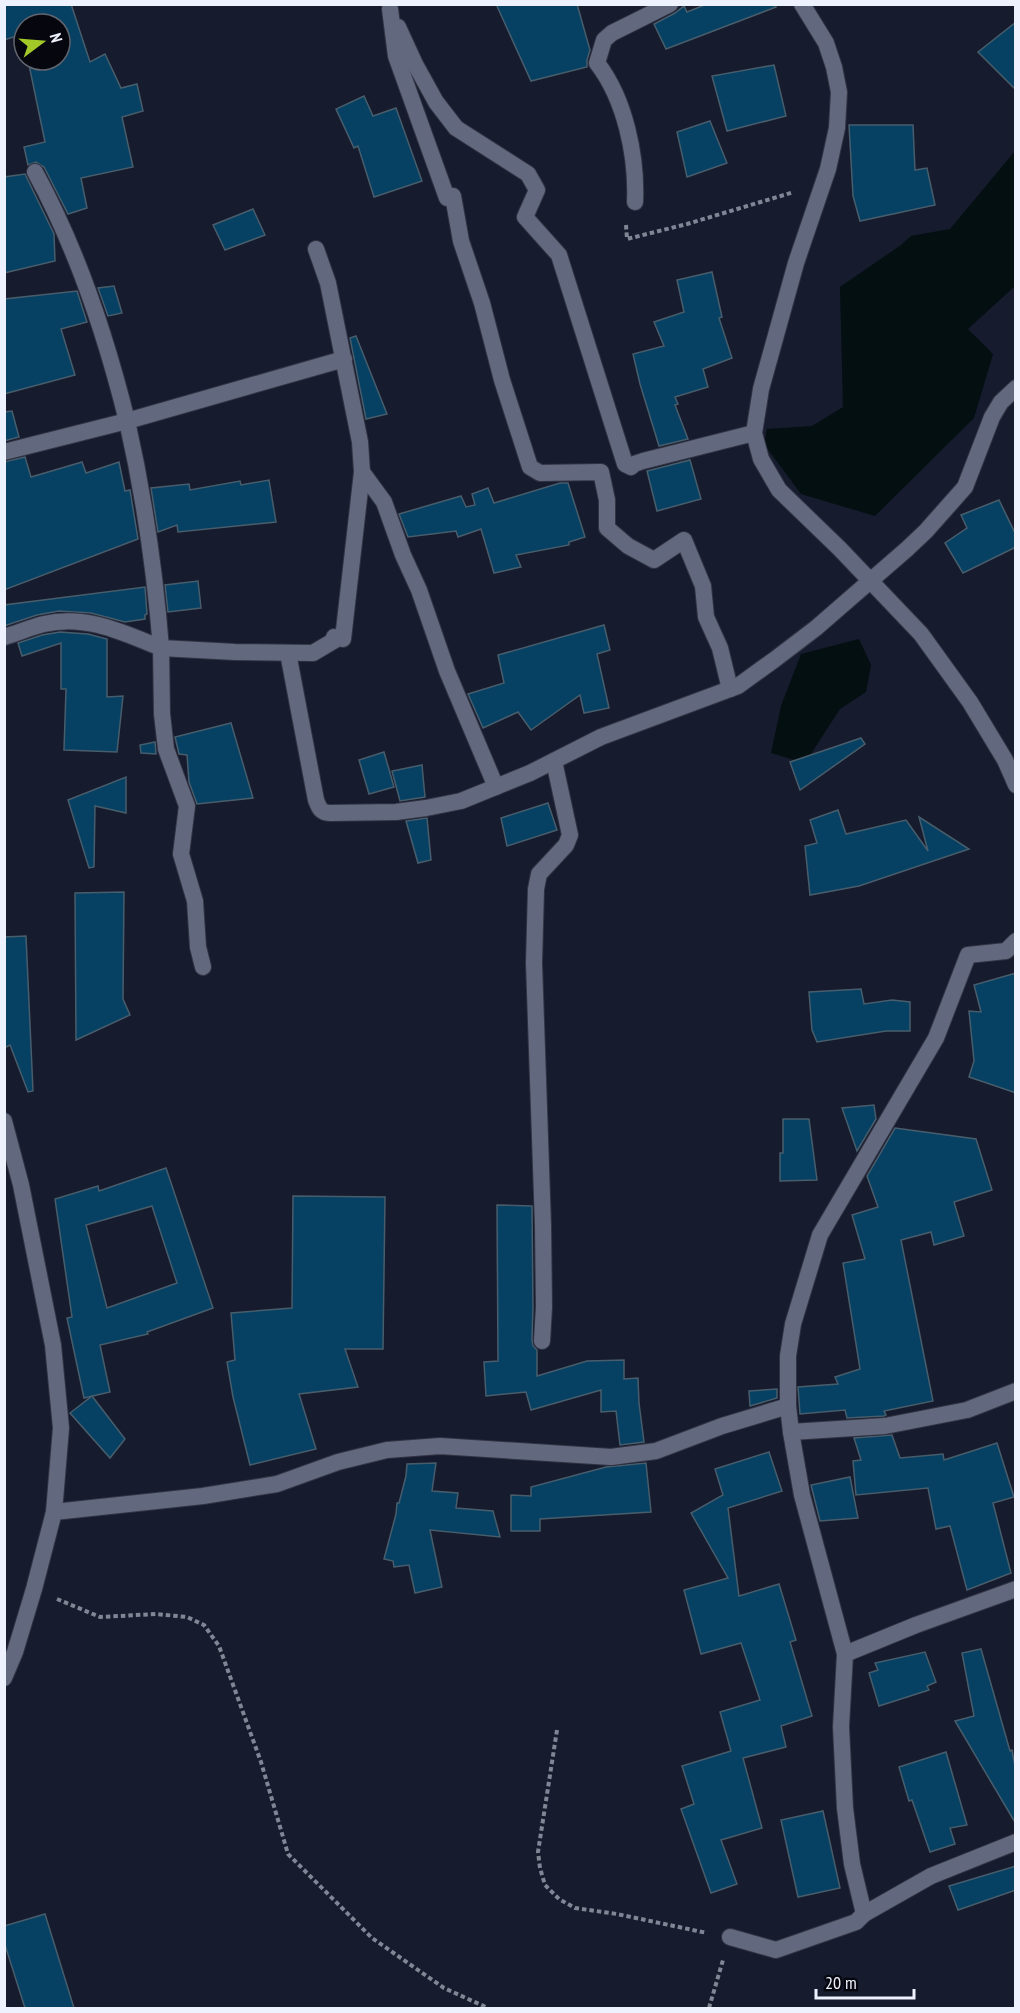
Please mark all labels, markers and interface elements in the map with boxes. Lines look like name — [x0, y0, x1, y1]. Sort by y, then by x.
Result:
north arrow — [12, 12, 72, 72]
text: N — [46, 31, 67, 45]
scale bar — [816, 1962, 914, 2000]
text: 20 m — [825, 1971, 857, 1994]

